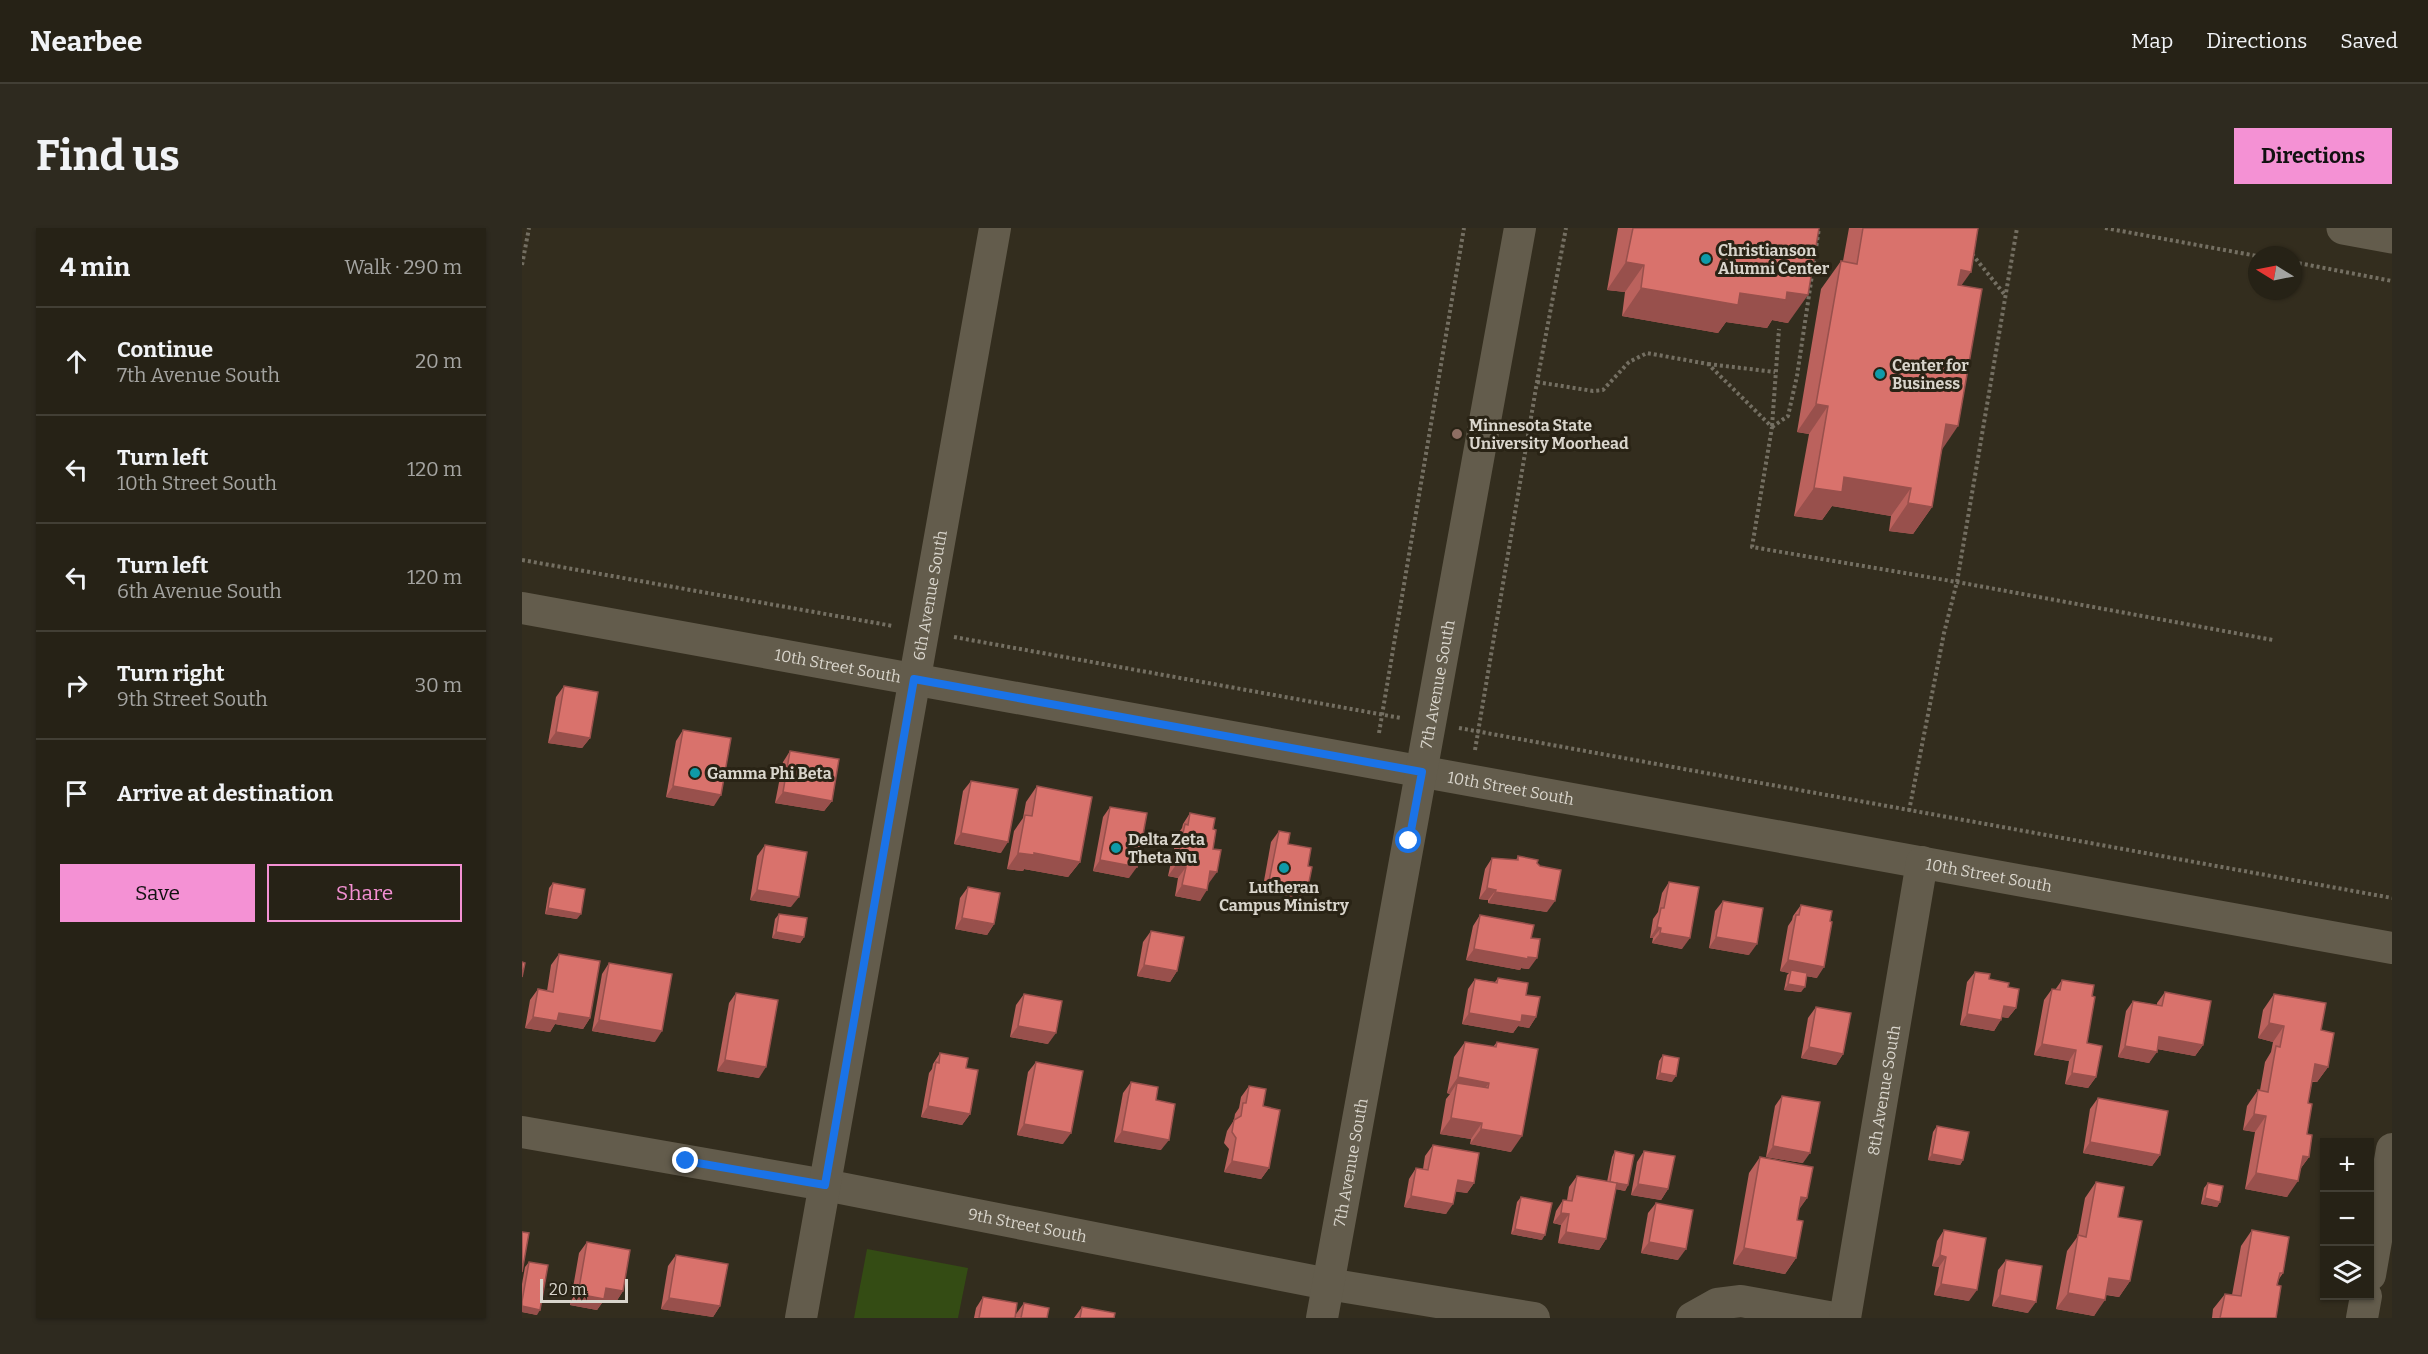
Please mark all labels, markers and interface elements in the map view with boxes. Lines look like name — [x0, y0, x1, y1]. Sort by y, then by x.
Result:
text: Nearbee — [30, 25, 142, 58]
text: Map — [2131, 28, 2173, 54]
text: Directions — [2206, 28, 2307, 54]
text: Saved — [2340, 28, 2398, 54]
button: Directions — [2234, 128, 2392, 184]
text: Find us — [36, 131, 180, 181]
place label: Christianson Alumni Center — [1718, 241, 1830, 278]
north arrow — [2248, 246, 2302, 300]
text: 4 min — [60, 252, 130, 283]
marker: Christianson Alumni Center — [1699, 252, 1713, 266]
text: Walk · 290 m — [344, 255, 462, 279]
text: Continue — [117, 336, 213, 363]
icon: ahead — [60, 345, 93, 378]
text: 20 m — [415, 349, 462, 373]
place label: Center for Business — [1892, 356, 1969, 393]
text: 7th Avenue South — [117, 363, 280, 387]
marker: Center for Business — [1873, 367, 1887, 381]
place label: Minnesota State University Moorhead — [1469, 416, 1629, 453]
marker: Minnesota State University Moorhead — [1450, 427, 1464, 441]
text: Turn left — [117, 444, 209, 471]
icon: left — [60, 453, 93, 486]
text: 120 m — [407, 457, 462, 481]
text: 10th Street South — [117, 471, 277, 495]
street label: 6th Avenue South — [909, 529, 951, 662]
text: Turn left — [117, 552, 209, 579]
icon: left — [60, 561, 93, 594]
text: 120 m — [407, 565, 462, 589]
text: 6th Avenue South — [117, 579, 282, 603]
street label: 7th Avenue South — [1416, 618, 1458, 750]
street label: 10th Street South — [773, 645, 903, 686]
text: Turn right — [117, 660, 225, 687]
icon: right — [60, 669, 93, 702]
text: 30 m — [415, 673, 462, 697]
text: 9th Street South — [117, 687, 268, 711]
place label: Gamma Phi Beta — [707, 764, 832, 783]
marker: Gamma Phi Beta — [688, 766, 702, 780]
street label: 10th Street South — [1446, 767, 1576, 809]
icon: arrive — [60, 777, 93, 810]
text: Arrive at destination — [117, 780, 333, 807]
route start — [1395, 827, 1421, 853]
place label: Delta Zeta Theta Nu — [1128, 830, 1205, 867]
marker: Delta Zeta Theta Nu — [1109, 841, 1123, 855]
street label: 10th Street South — [1924, 854, 2054, 896]
marker: Lutheran Campus Ministry — [1277, 861, 1291, 875]
button: Save — [60, 864, 255, 922]
button: Share — [267, 864, 462, 922]
place label: Lutheran Campus Ministry — [1219, 878, 1349, 915]
street label: 8th Avenue South — [1863, 1024, 1904, 1157]
street label: 7th Avenue South — [1329, 1097, 1371, 1228]
map controls — [2320, 1138, 2374, 1300]
button: + — [2320, 1138, 2374, 1192]
route end — [672, 1147, 698, 1173]
button: − — [2320, 1192, 2374, 1246]
street label: 9th Street South — [966, 1204, 1089, 1246]
button: layers — [2320, 1246, 2374, 1300]
scale bar — [540, 1276, 628, 1304]
text: 20 m — [549, 1280, 586, 1299]

